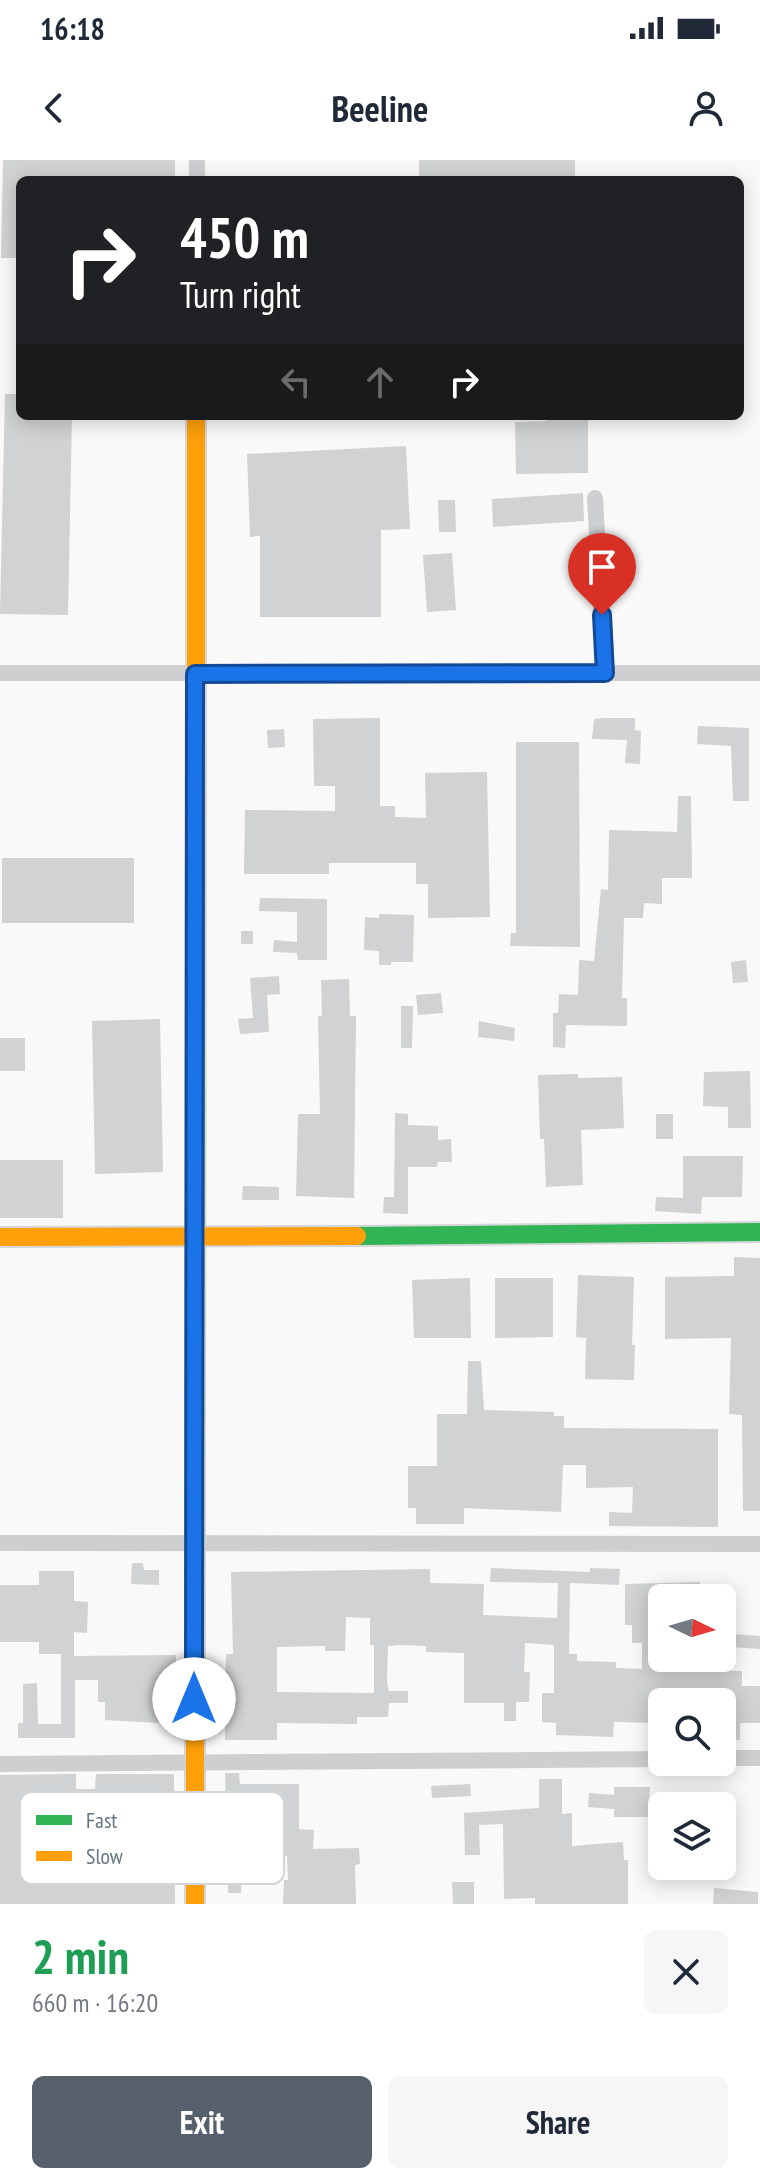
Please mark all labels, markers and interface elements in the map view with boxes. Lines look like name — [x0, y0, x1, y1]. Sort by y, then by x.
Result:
text: 16:18 — [40, 9, 105, 48]
text: Beeline — [332, 85, 428, 132]
icon: back — [32, 86, 76, 130]
icon: person — [684, 86, 728, 130]
text: 450 m — [180, 201, 309, 273]
icon: right — [48, 208, 152, 312]
text: Turn right — [180, 271, 301, 318]
icon: left — [274, 360, 318, 404]
icon: ahead — [358, 360, 402, 404]
icon: right — [442, 360, 486, 404]
pin — [568, 533, 636, 615]
icon: arrive — [580, 545, 624, 589]
north arrow — [648, 1584, 736, 1672]
map controls — [648, 1584, 736, 1880]
position arrow — [152, 1657, 236, 1741]
button: search — [648, 1688, 736, 1776]
legend — [20, 1792, 284, 1884]
button: layers — [648, 1792, 736, 1880]
text: Fast — [86, 1806, 117, 1834]
text: Slow — [86, 1842, 123, 1870]
text: 2 min — [32, 1925, 129, 1987]
button: close — [644, 1930, 728, 2014]
text: 660 m · 16:20 — [32, 1986, 158, 2019]
button: Exit — [32, 2076, 372, 2168]
button: Share — [388, 2076, 728, 2168]

